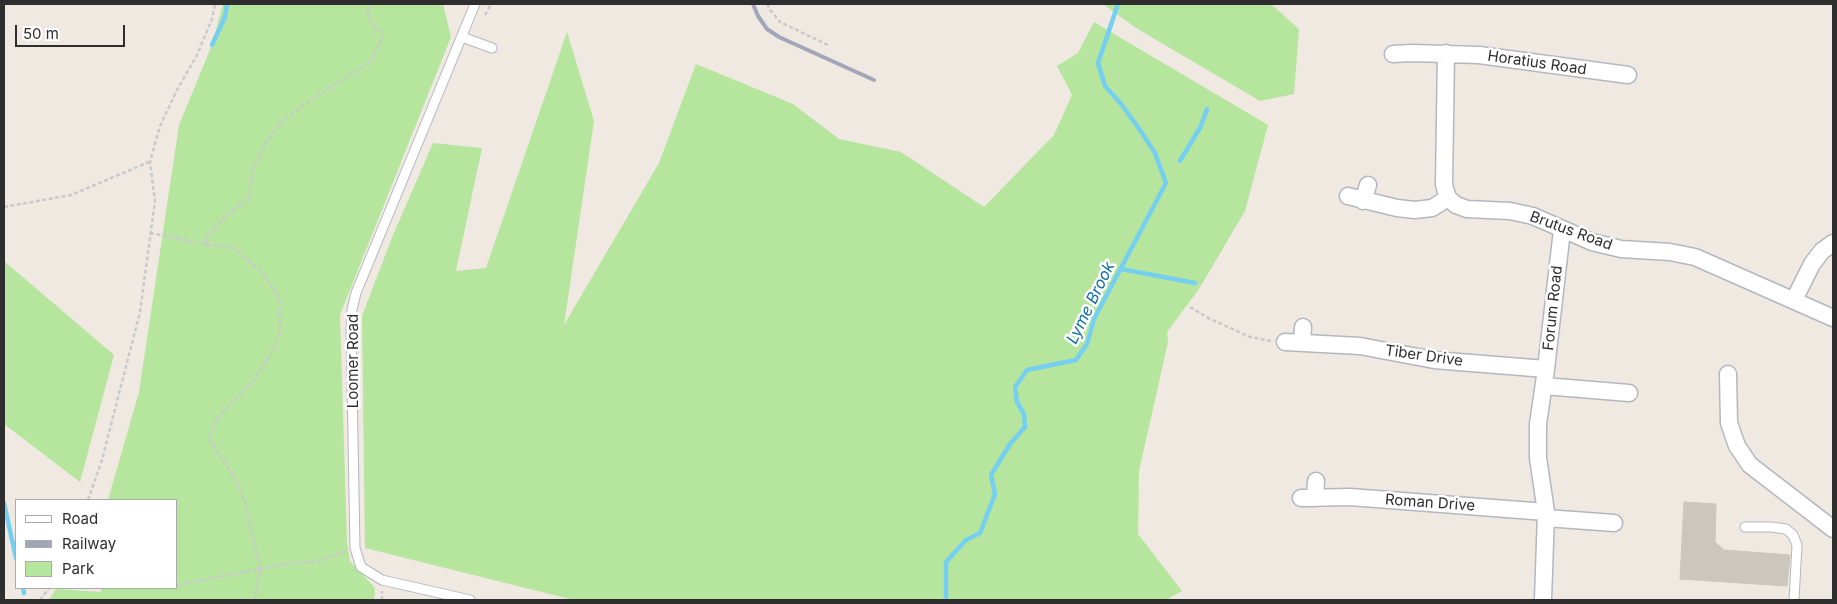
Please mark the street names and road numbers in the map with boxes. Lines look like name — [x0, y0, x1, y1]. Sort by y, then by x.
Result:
street label: Horatius Road — [1486, 47, 1588, 79]
street label: Brutus Road — [1527, 208, 1615, 254]
street label: Forum Road — [1540, 265, 1566, 351]
street label: Loomer Road — [344, 314, 362, 408]
street label: Tiber Drive — [1384, 342, 1464, 370]
street label: Roman Drive — [1384, 491, 1476, 515]

